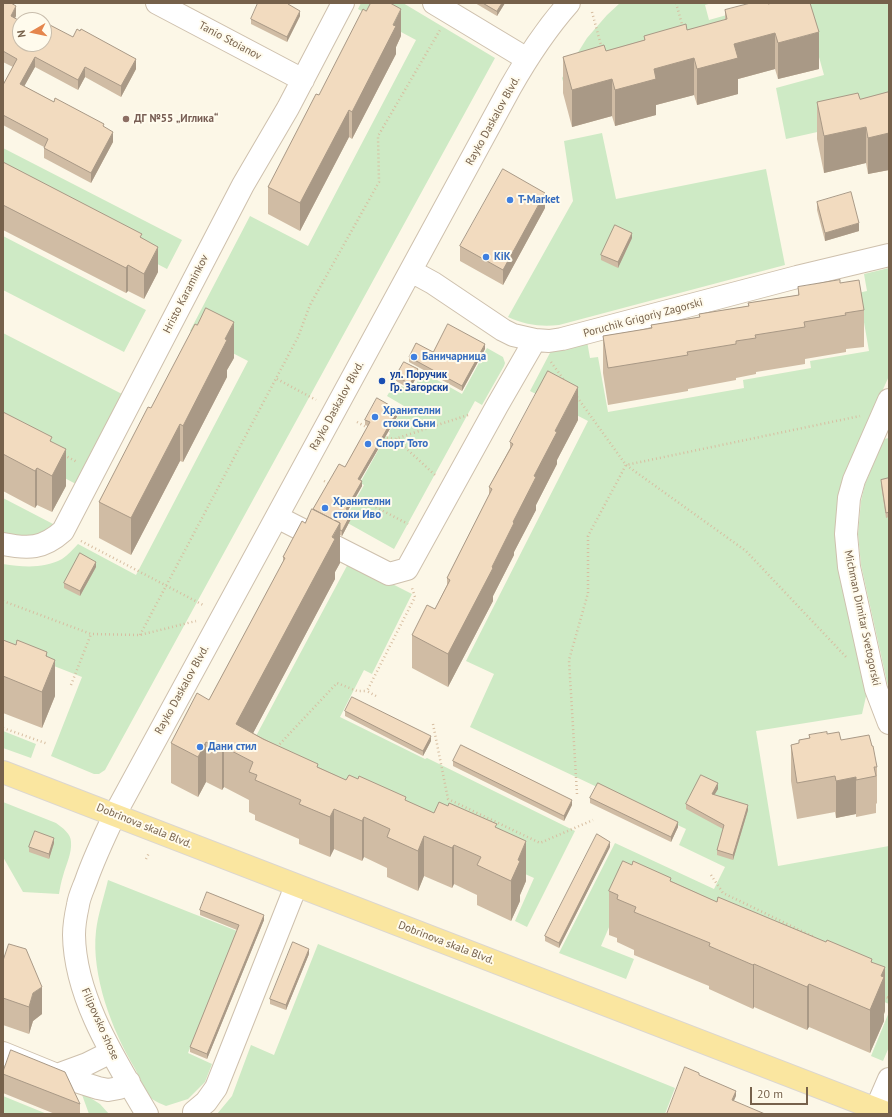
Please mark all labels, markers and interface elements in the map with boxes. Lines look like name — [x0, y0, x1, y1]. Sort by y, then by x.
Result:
north arrow — [12, 12, 52, 52]
street label: Tanio Stoianov — [196, 19, 264, 63]
text: N — [14, 29, 29, 38]
street label: Rayko Daskalov Blvd. — [463, 74, 523, 168]
place label: ДГ №55 „Иглика“ — [134, 112, 218, 126]
marker: ДГ №55 „Иглика“ — [121, 114, 131, 124]
place label: T-Market — [518, 193, 560, 207]
marker: T-Market — [505, 195, 515, 205]
place label: KiK — [494, 250, 511, 264]
marker: KiK — [481, 252, 491, 262]
street label: Hristo Karaminkov — [161, 253, 211, 335]
street label: Poruchik Grigoriy Zagorski — [582, 296, 704, 340]
place label: Баничарница — [422, 350, 486, 364]
marker: Баничарница — [409, 352, 419, 362]
street label: Rayko Daskalov Blvd. — [307, 359, 367, 453]
place label: ул. Поручик Гр. Загорски — [390, 368, 448, 394]
marker: ул. Поручик Гр. Загорски — [377, 376, 387, 386]
place label: Хранителни стоки Съни — [383, 404, 441, 430]
marker: Хранителни стоки Съни — [370, 412, 380, 422]
place label: Спорт Тото — [376, 437, 428, 451]
marker: Спорт Тото — [363, 439, 373, 449]
place label: Хранителни стоки Иво — [333, 495, 391, 521]
marker: Хранителни стоки Иво — [320, 503, 330, 513]
street label: Michman Dimitar Svetogorski — [841, 549, 883, 687]
street label: Rayko Daskalov Blvd. — [152, 643, 212, 737]
place label: Дани стил — [208, 740, 257, 754]
marker: Дани стил — [195, 742, 205, 752]
street label: Dobrinova skala Blvd. — [95, 801, 193, 851]
street label: Dobrinova skala Blvd. — [396, 919, 496, 967]
street label: Filipovsko shose — [78, 986, 122, 1062]
scale bar — [752, 1079, 810, 1105]
text: 20 m — [757, 1086, 783, 1101]

